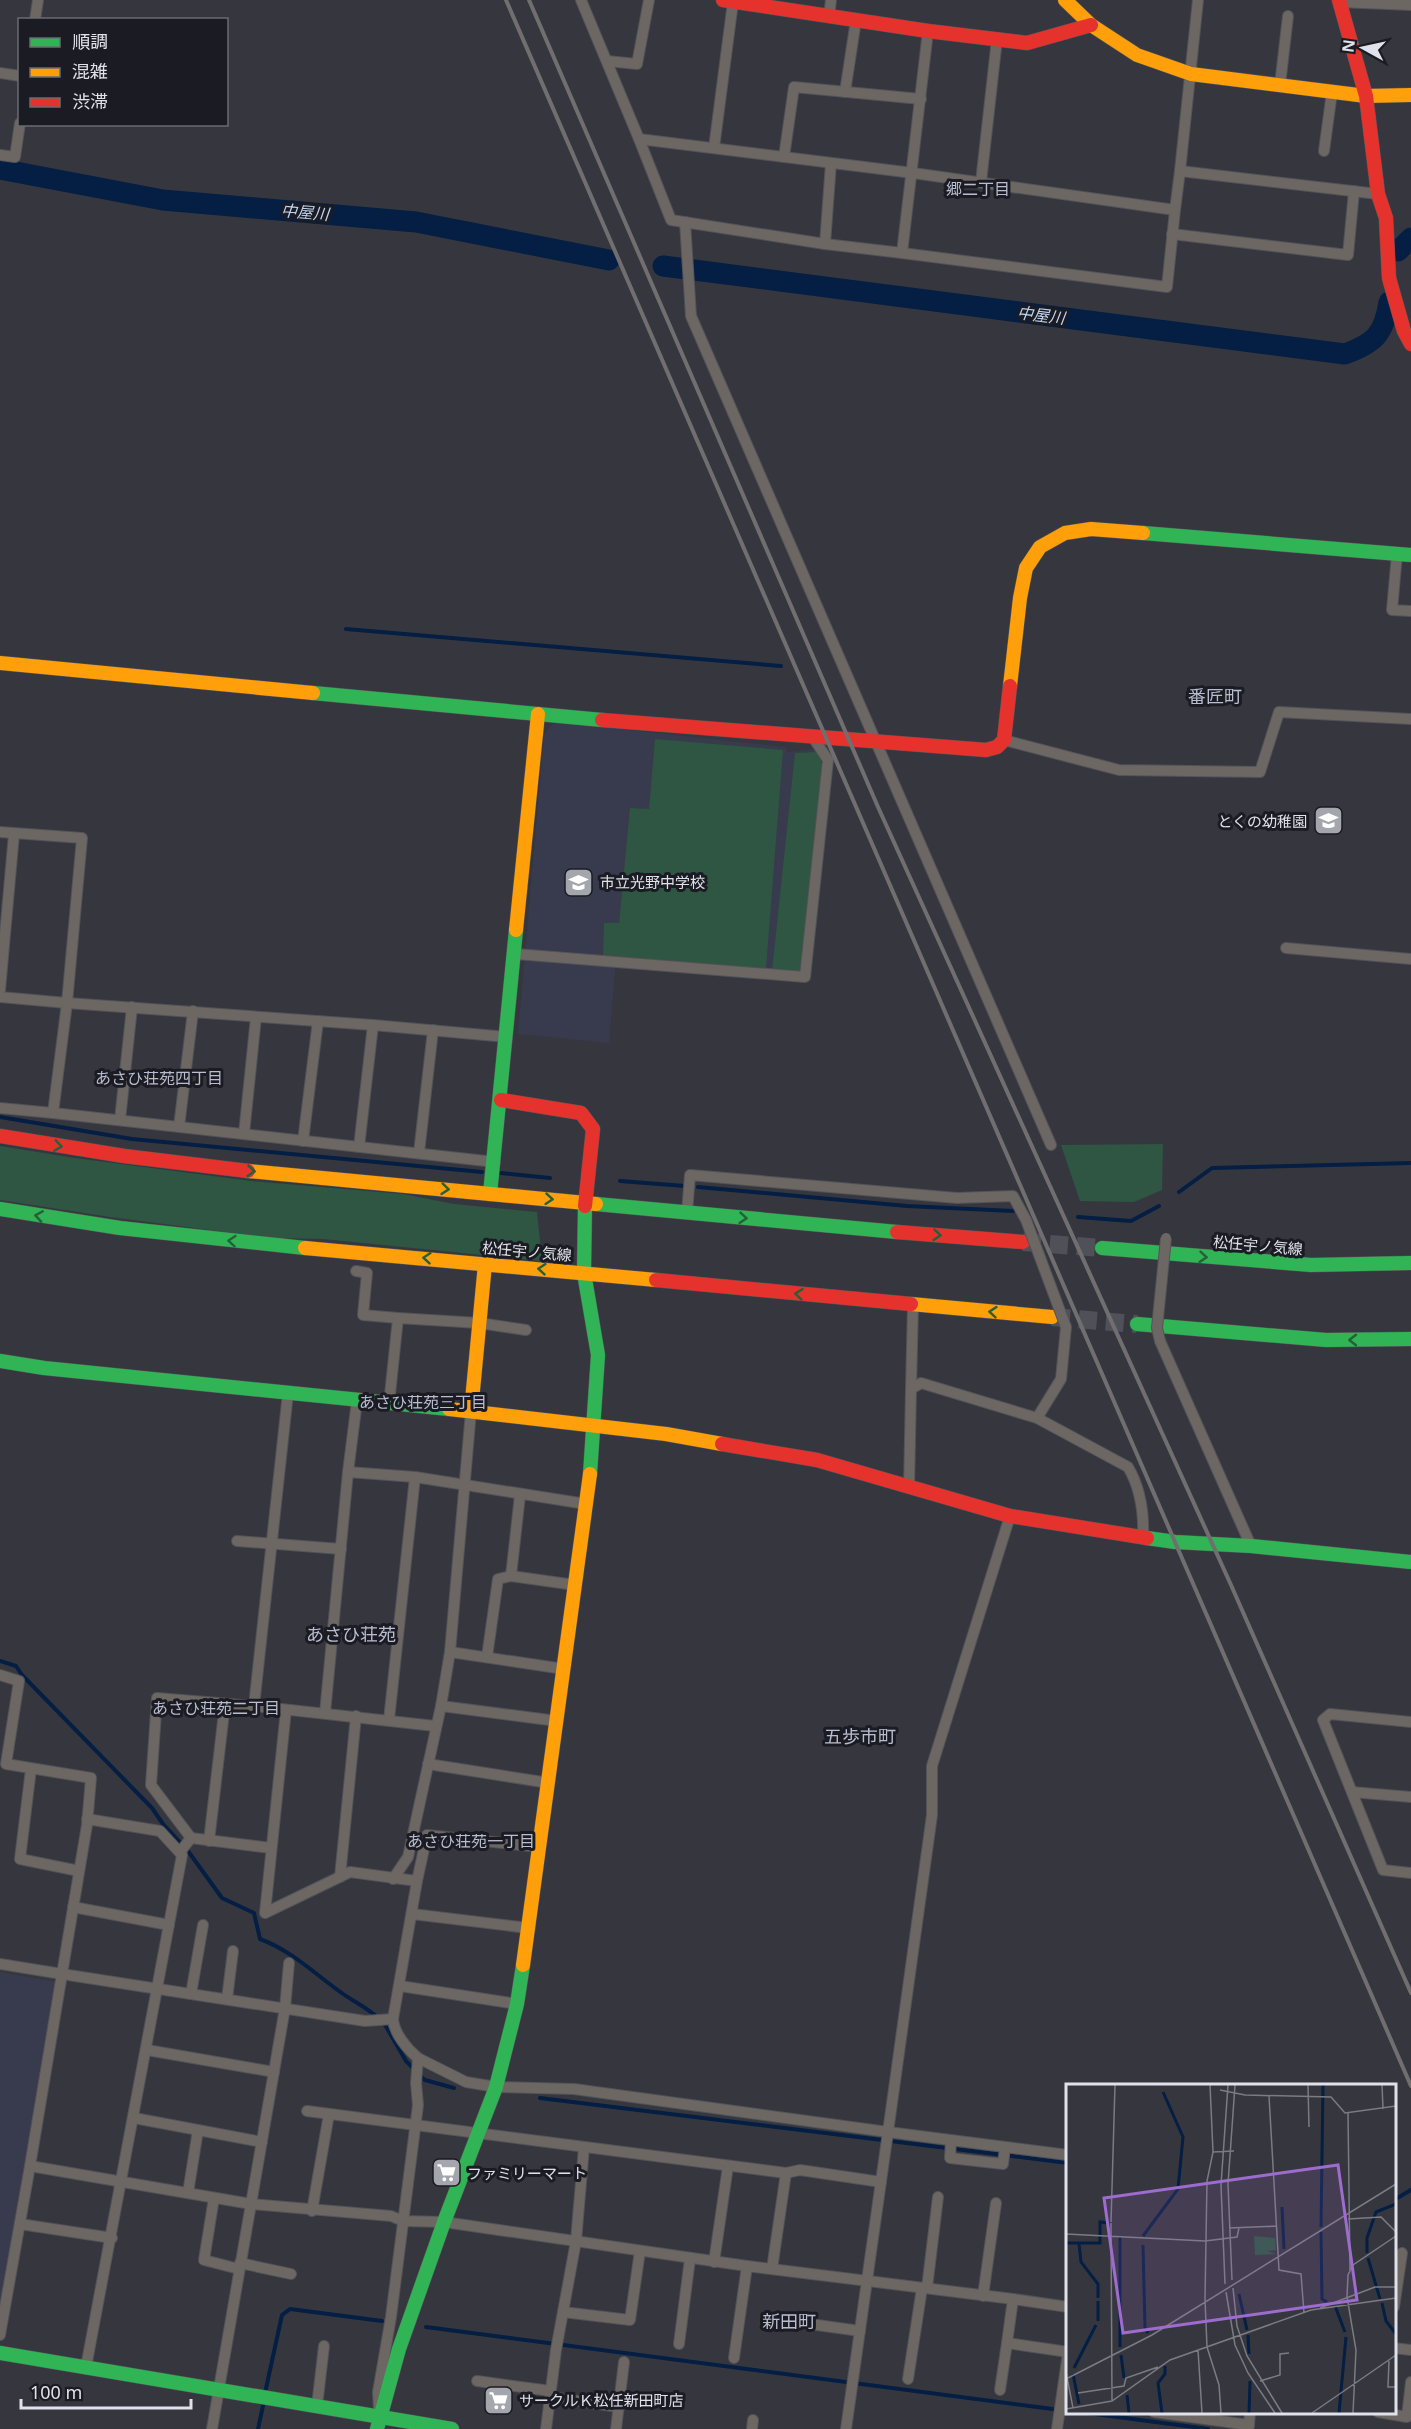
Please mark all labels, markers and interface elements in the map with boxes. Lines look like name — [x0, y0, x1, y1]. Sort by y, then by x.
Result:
legend — [18, 18, 228, 126]
north arrow — [1333, 18, 1393, 78]
text: 順調 — [72, 29, 108, 53]
text: N — [1336, 38, 1360, 54]
text: 混雑 — [72, 59, 108, 83]
text: 渋滞 — [72, 89, 108, 113]
district label: 郷二丁目 — [946, 178, 1010, 200]
water label: 中屋川 — [280, 199, 332, 225]
water label: 中屋川 — [1016, 301, 1068, 329]
district label: 番匠町 — [1188, 684, 1242, 708]
school or university icon: とくの幼稚園 — [1312, 805, 1344, 837]
place label: とくの幼稚園 — [1217, 811, 1307, 831]
school or university icon: 市立光野中学校 — [563, 866, 595, 898]
place label: 市立光野中学校 — [600, 872, 705, 892]
district label: あさひ荘苑四丁目 — [95, 1067, 223, 1089]
one-way arrow — [53, 1140, 62, 1152]
one-way arrow — [247, 1164, 256, 1177]
one-way arrow — [441, 1183, 450, 1195]
one-way arrow — [544, 1192, 553, 1205]
one-way arrow — [34, 1210, 44, 1222]
one-way arrow — [738, 1211, 747, 1224]
one-way arrow — [932, 1228, 942, 1241]
street label: 松任宇ノ気線 — [1212, 1231, 1304, 1259]
one-way arrow — [228, 1235, 237, 1248]
street label: 松任宇ノ気線 — [481, 1237, 573, 1265]
one-way arrow — [1198, 1250, 1207, 1263]
one-way arrow — [422, 1252, 431, 1265]
one-way arrow — [538, 1263, 547, 1276]
one-way arrow — [795, 1288, 804, 1301]
one-way arrow — [989, 1306, 998, 1319]
one-way arrow — [1348, 1334, 1357, 1346]
district label: あさひ荘苑三丁目 — [359, 1391, 487, 1413]
district label: あさひ荘苑 — [306, 1622, 396, 1646]
district label: あさひ荘苑二丁目 — [152, 1697, 280, 1719]
district label: 五歩市町 — [824, 1724, 896, 1748]
district label: あさひ荘苑一丁目 — [407, 1830, 535, 1852]
inset map — [1066, 2084, 1396, 2414]
supermarket icon: ファミリーマート — [430, 2157, 462, 2189]
place label: ファミリーマート — [467, 2163, 587, 2183]
district label: 新田町 — [762, 2309, 816, 2333]
scale bar — [21, 2372, 190, 2410]
text: 100 m — [30, 2380, 82, 2404]
supermarket icon: サークルＫ松任新田町店 — [482, 2384, 514, 2416]
place label: サークルＫ松任新田町店 — [519, 2390, 684, 2410]

